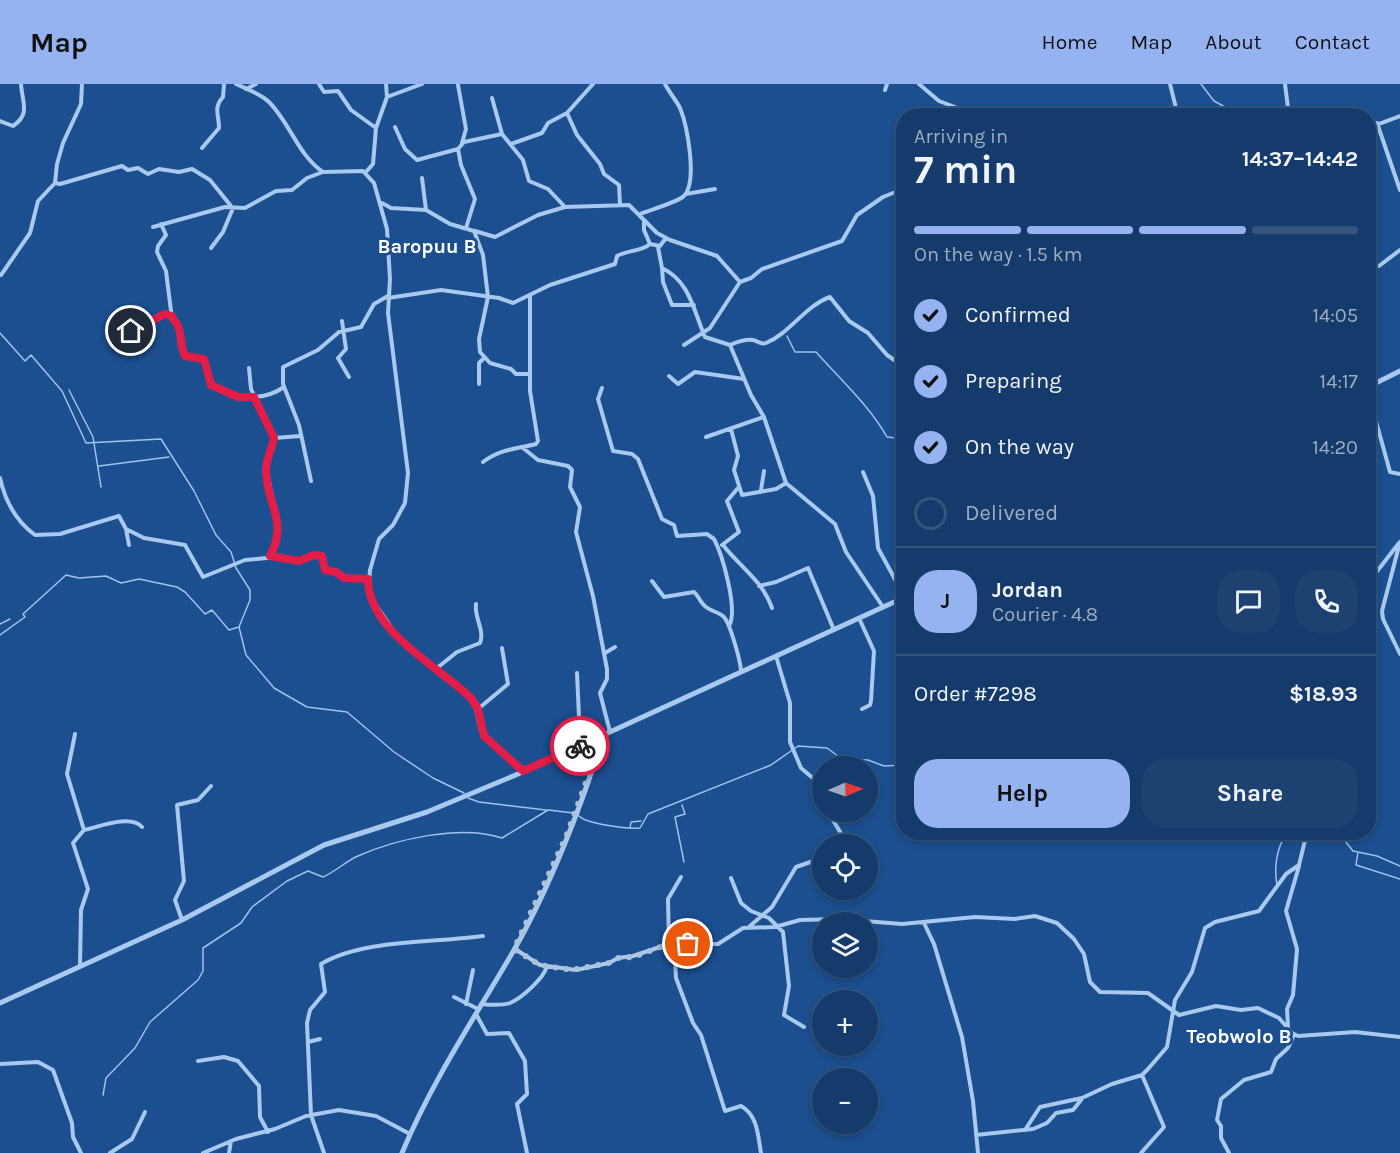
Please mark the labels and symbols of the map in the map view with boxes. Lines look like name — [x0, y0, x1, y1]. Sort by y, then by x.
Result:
district label: Baropuu B — [377, 235, 477, 258]
pin — [105, 305, 156, 356]
courier — [550, 716, 610, 776]
north arrow — [812, 756, 878, 822]
pin — [662, 918, 713, 969]
district label: Teobwolo B — [1186, 1025, 1292, 1048]

